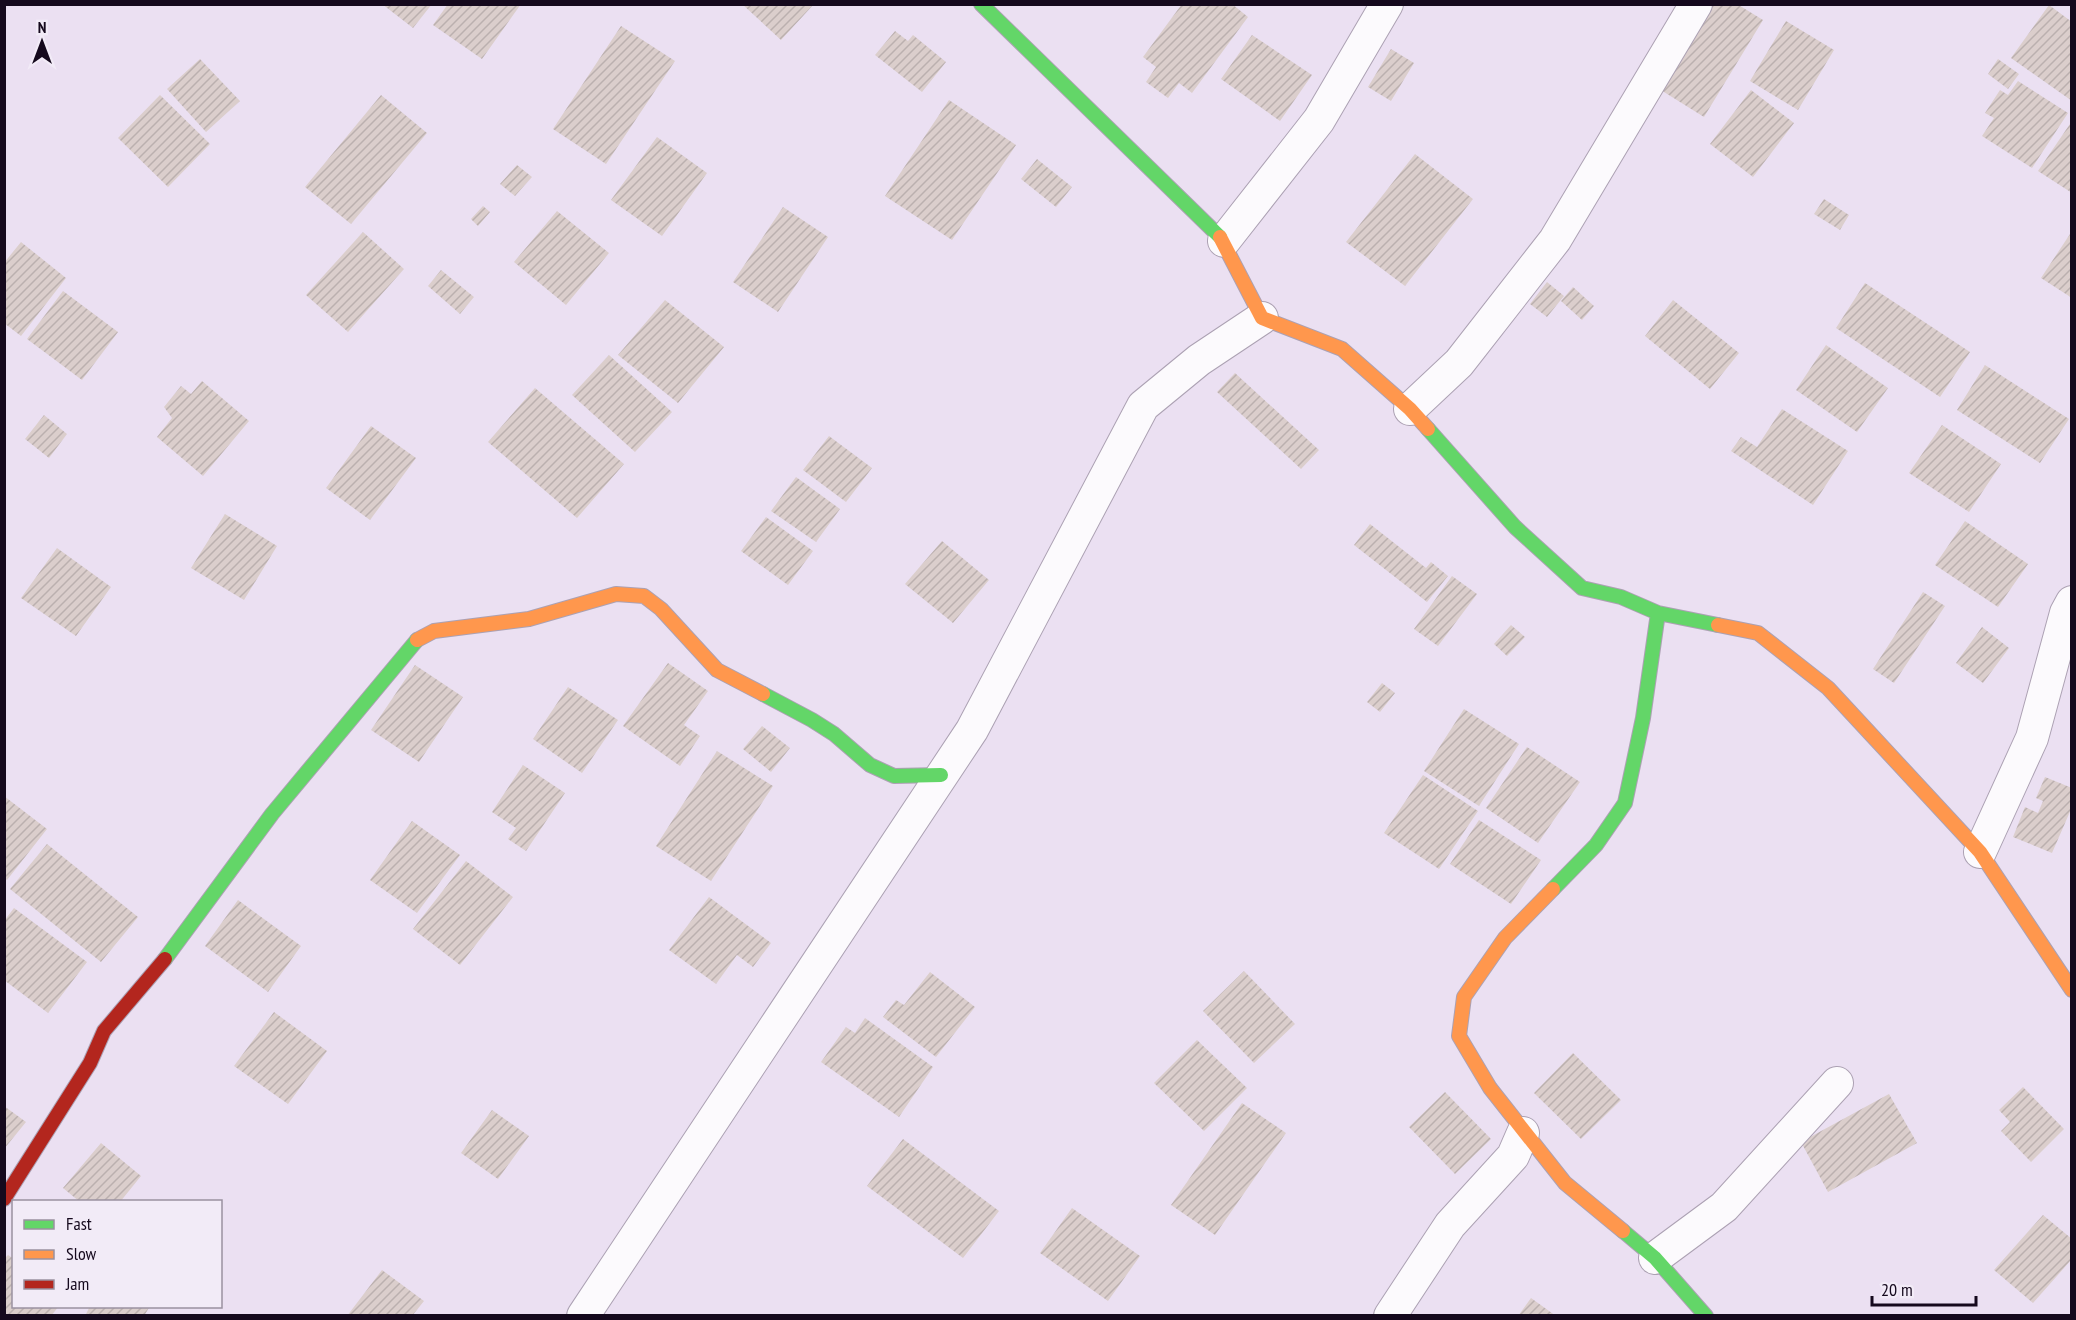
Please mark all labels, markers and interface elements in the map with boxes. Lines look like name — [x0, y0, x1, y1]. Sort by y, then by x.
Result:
north arrow — [12, 12, 72, 72]
text: N — [38, 17, 46, 37]
legend — [12, 1200, 222, 1308]
text: Fast — [66, 1212, 92, 1235]
text: Slow — [66, 1242, 97, 1265]
scale bar — [1872, 1269, 1976, 1307]
text: Jam — [65, 1272, 89, 1295]
text: 20 m — [1881, 1278, 1913, 1301]

